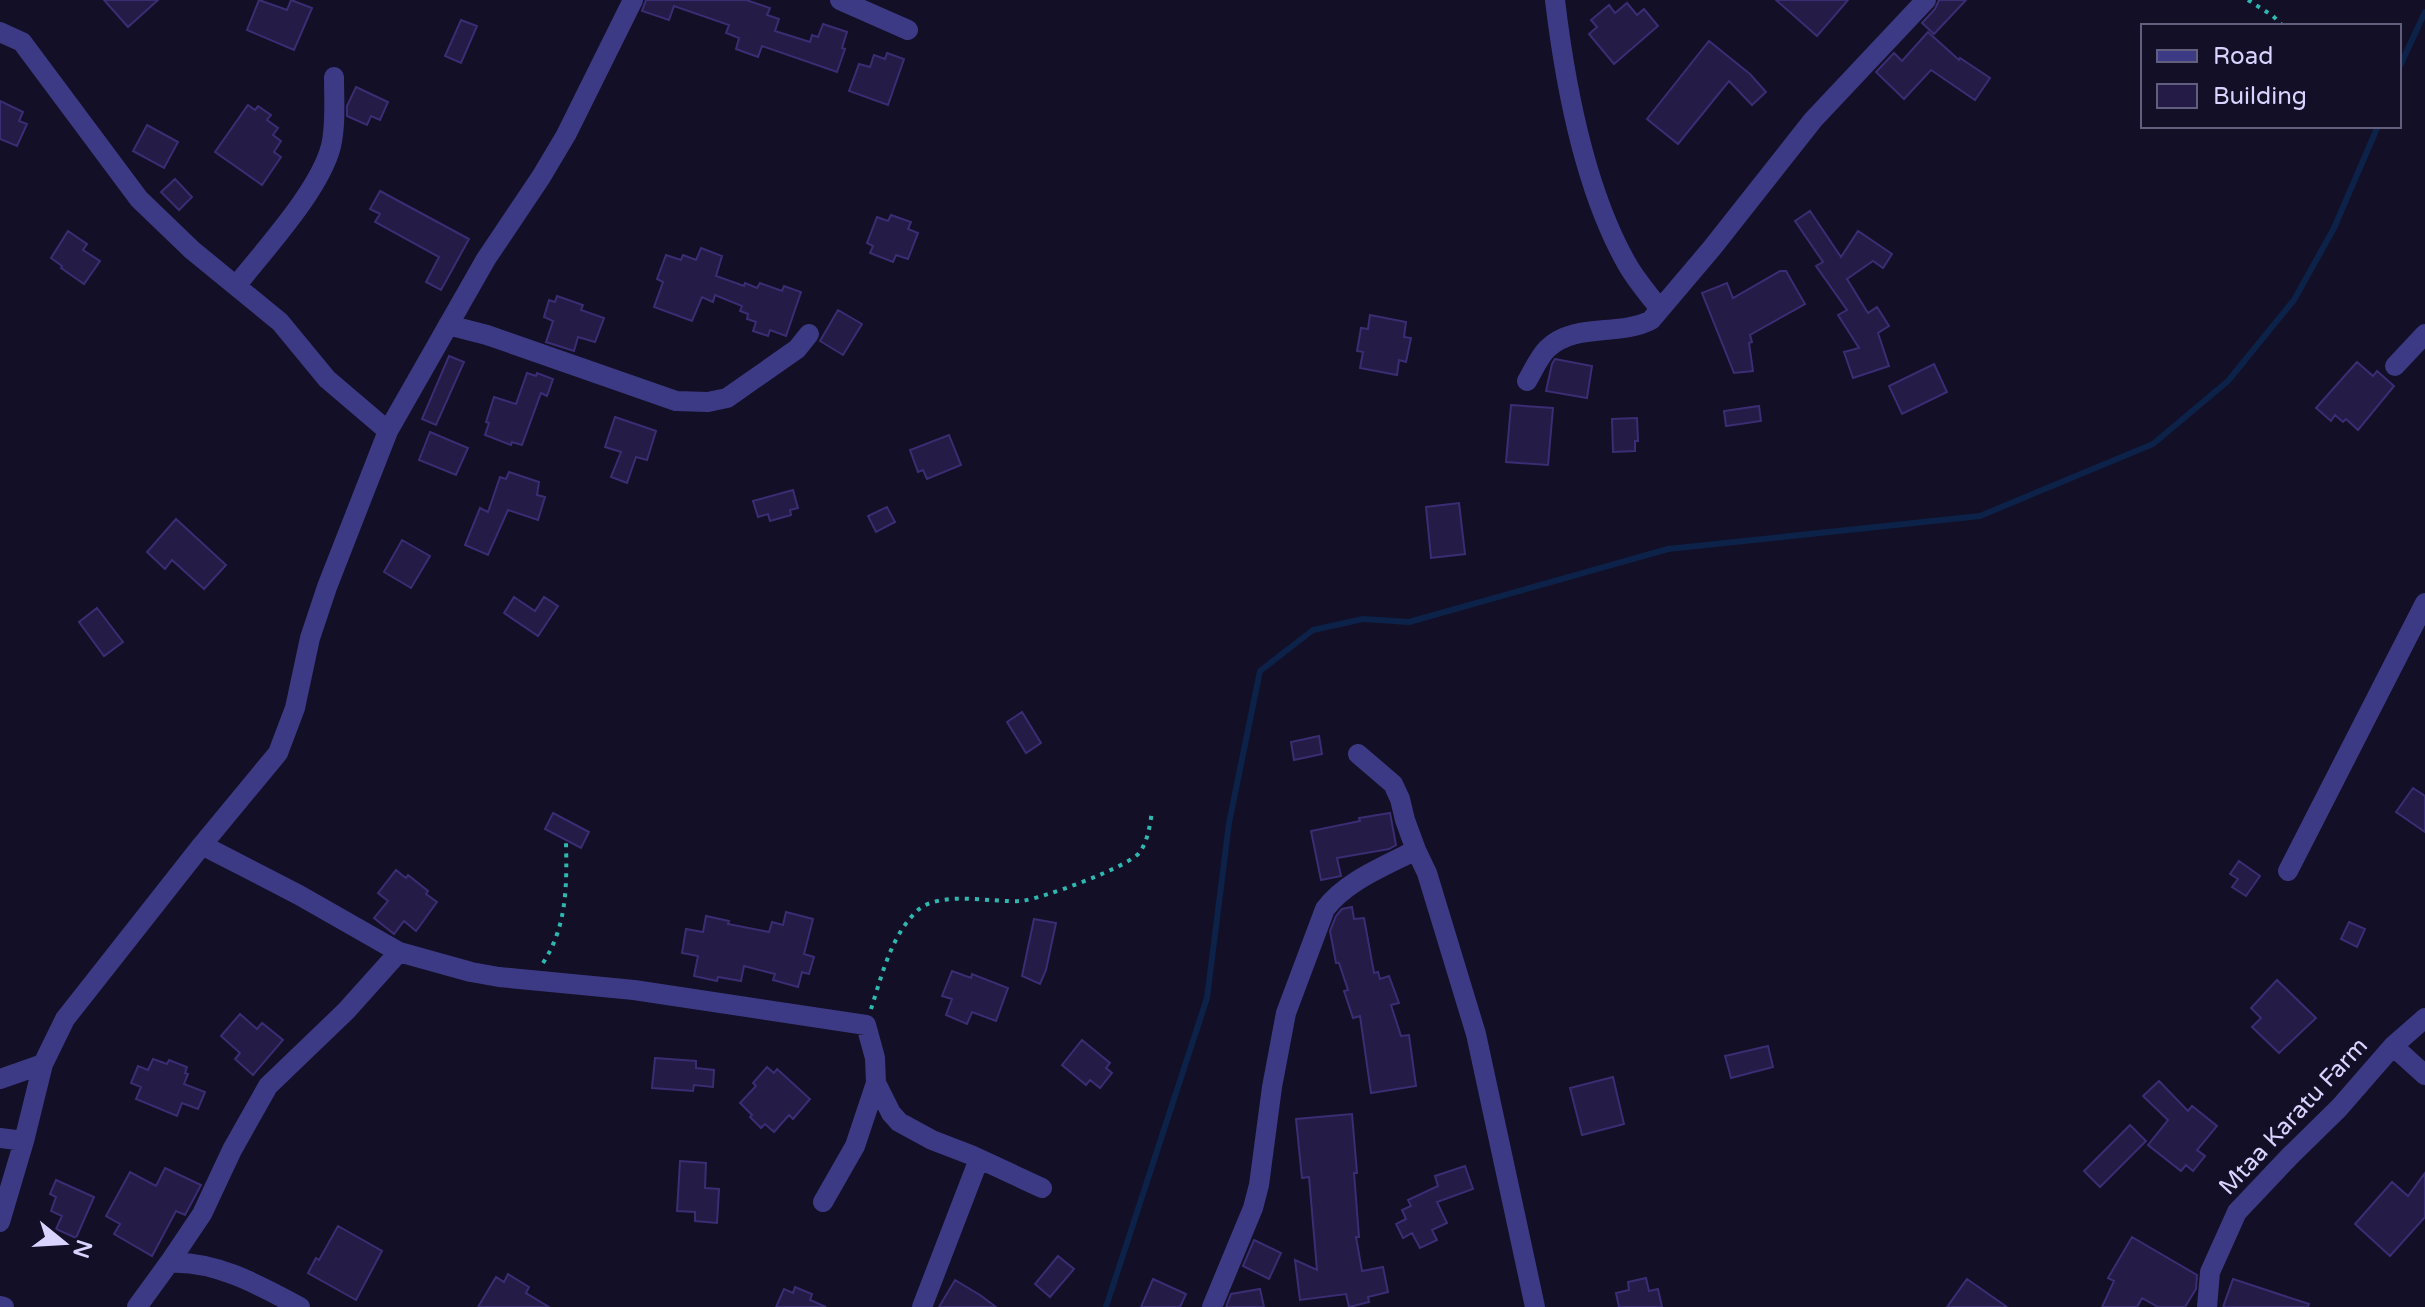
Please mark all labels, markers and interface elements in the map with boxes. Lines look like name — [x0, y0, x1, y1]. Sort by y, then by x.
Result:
legend — [2141, 24, 2401, 128]
text: Road — [2213, 42, 2273, 71]
text: Building — [2213, 82, 2307, 111]
street label: Mtaa Karatu Farm — [2213, 1032, 2374, 1201]
north arrow — [24, 1203, 104, 1283]
text: N — [67, 1236, 97, 1261]

